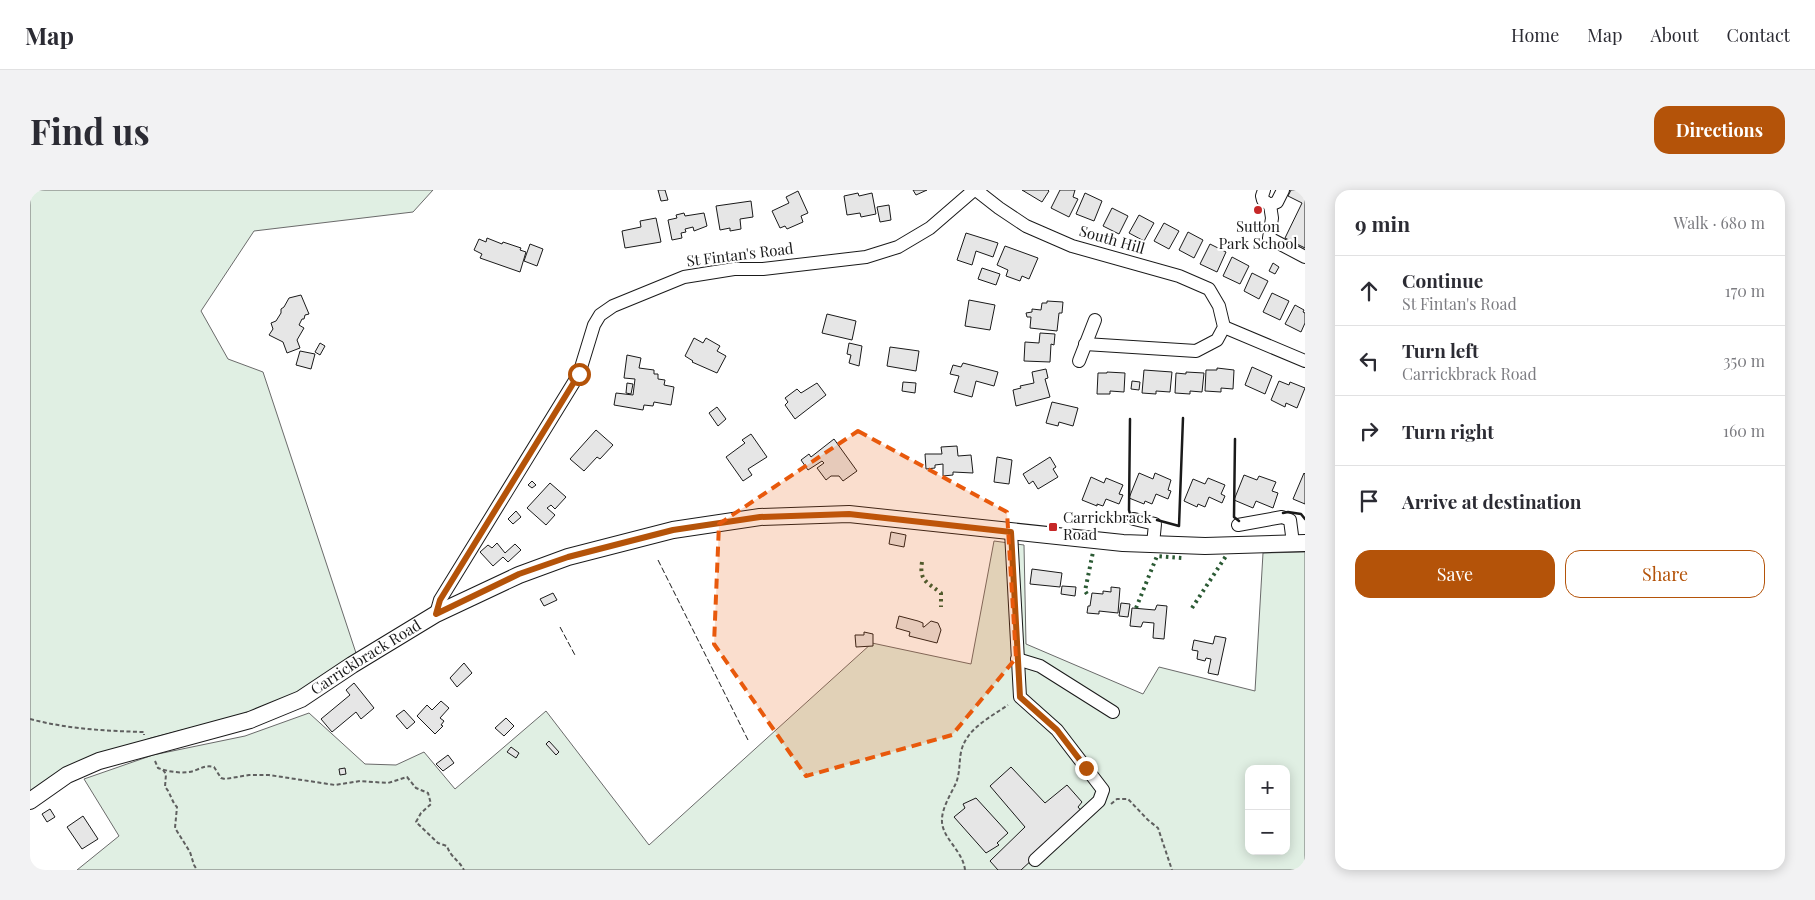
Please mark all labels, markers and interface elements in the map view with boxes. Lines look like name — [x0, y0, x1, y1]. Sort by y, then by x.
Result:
text: Map — [25, 19, 74, 51]
text: Home — [1511, 23, 1559, 47]
text: Map — [1587, 23, 1622, 47]
text: About — [1650, 23, 1699, 47]
text: Contact — [1727, 23, 1790, 47]
button: Directions — [1654, 106, 1785, 154]
text: Find us — [30, 107, 150, 154]
marker: Sutton Park School — [1252, 204, 1264, 216]
text: 9 min — [1355, 209, 1410, 237]
text: Walk · 680 m — [1674, 212, 1765, 233]
place label: Sutton Park School — [1218, 216, 1298, 253]
street label: South Hill — [1077, 220, 1147, 258]
street label: St Fintan's Road — [685, 237, 795, 270]
text: Continue — [1402, 267, 1483, 293]
icon: ahead — [1355, 277, 1383, 305]
text: 170 m — [1725, 280, 1765, 301]
text: St Fintan's Road — [1402, 293, 1517, 314]
text: Turn left — [1402, 337, 1479, 363]
icon: left — [1355, 347, 1383, 375]
text: 350 m — [1723, 350, 1765, 371]
route start — [568, 363, 591, 386]
text: Carrickbrack Road — [1402, 363, 1537, 384]
icon: right — [1355, 417, 1383, 445]
text: Turn right — [1402, 418, 1494, 444]
text: 160 m — [1723, 420, 1765, 441]
icon: arrive — [1355, 487, 1383, 515]
text: Arrive at destination — [1402, 488, 1582, 514]
place label: Carrickbrack Road — [1063, 507, 1153, 544]
marker: Carrickbrack Road — [1047, 521, 1059, 533]
button: Save — [1355, 550, 1555, 598]
button: Share — [1565, 550, 1765, 598]
street label: Carrickbrack Road — [306, 614, 425, 699]
route end — [1075, 757, 1098, 780]
map controls — [1245, 765, 1290, 855]
button: + — [1245, 765, 1290, 810]
button: − — [1245, 810, 1290, 855]

